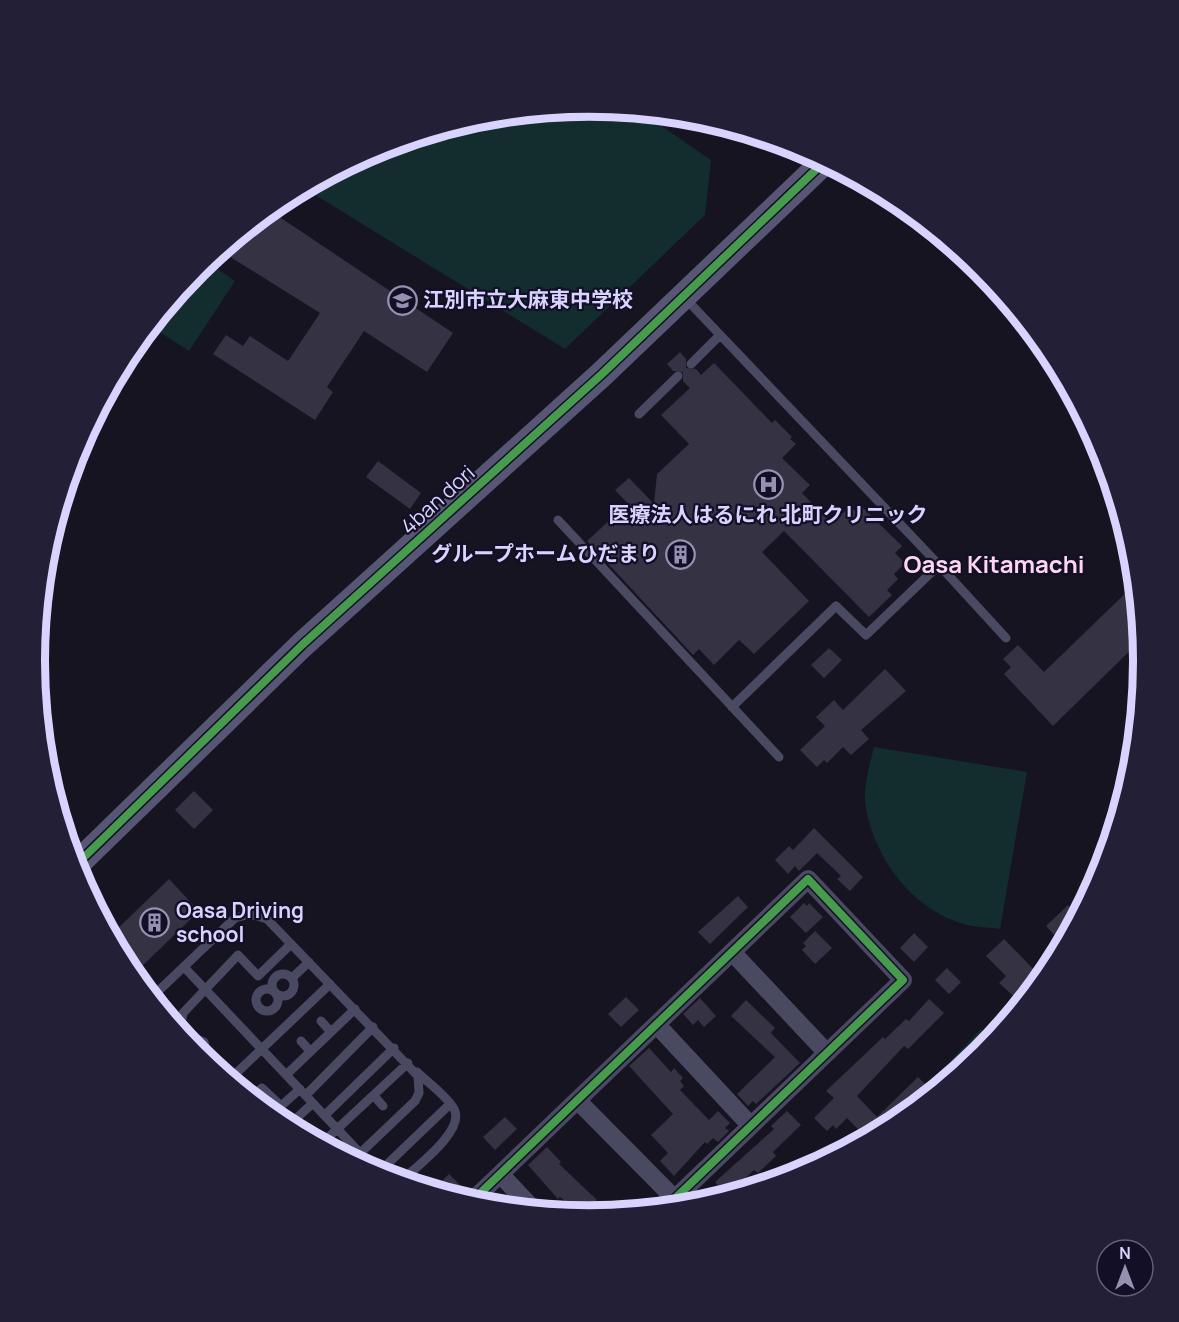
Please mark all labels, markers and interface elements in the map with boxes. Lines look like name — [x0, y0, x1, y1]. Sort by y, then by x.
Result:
school or university icon: 江別市立大麻東中学校 — [386, 284, 418, 316]
place label: 江別市立大麻東中学校 — [423, 285, 633, 313]
street label: 4ban dori — [394, 459, 480, 540]
hospital icon: 医療法人はるにれ 北町クリニック — [752, 468, 784, 500]
place label: 医療法人はるにれ 北町クリニック — [608, 500, 928, 528]
building icon: グループホームひだまり — [665, 538, 697, 570]
place label: グループホームひだまり — [431, 539, 660, 567]
district label: Oasa Kitamachi — [904, 547, 1084, 580]
place label: Oasa Driving school — [176, 896, 304, 948]
building icon: Oasa Driving school — [139, 907, 171, 939]
north arrow — [1095, 1238, 1155, 1298]
text: N — [1119, 1242, 1131, 1264]

